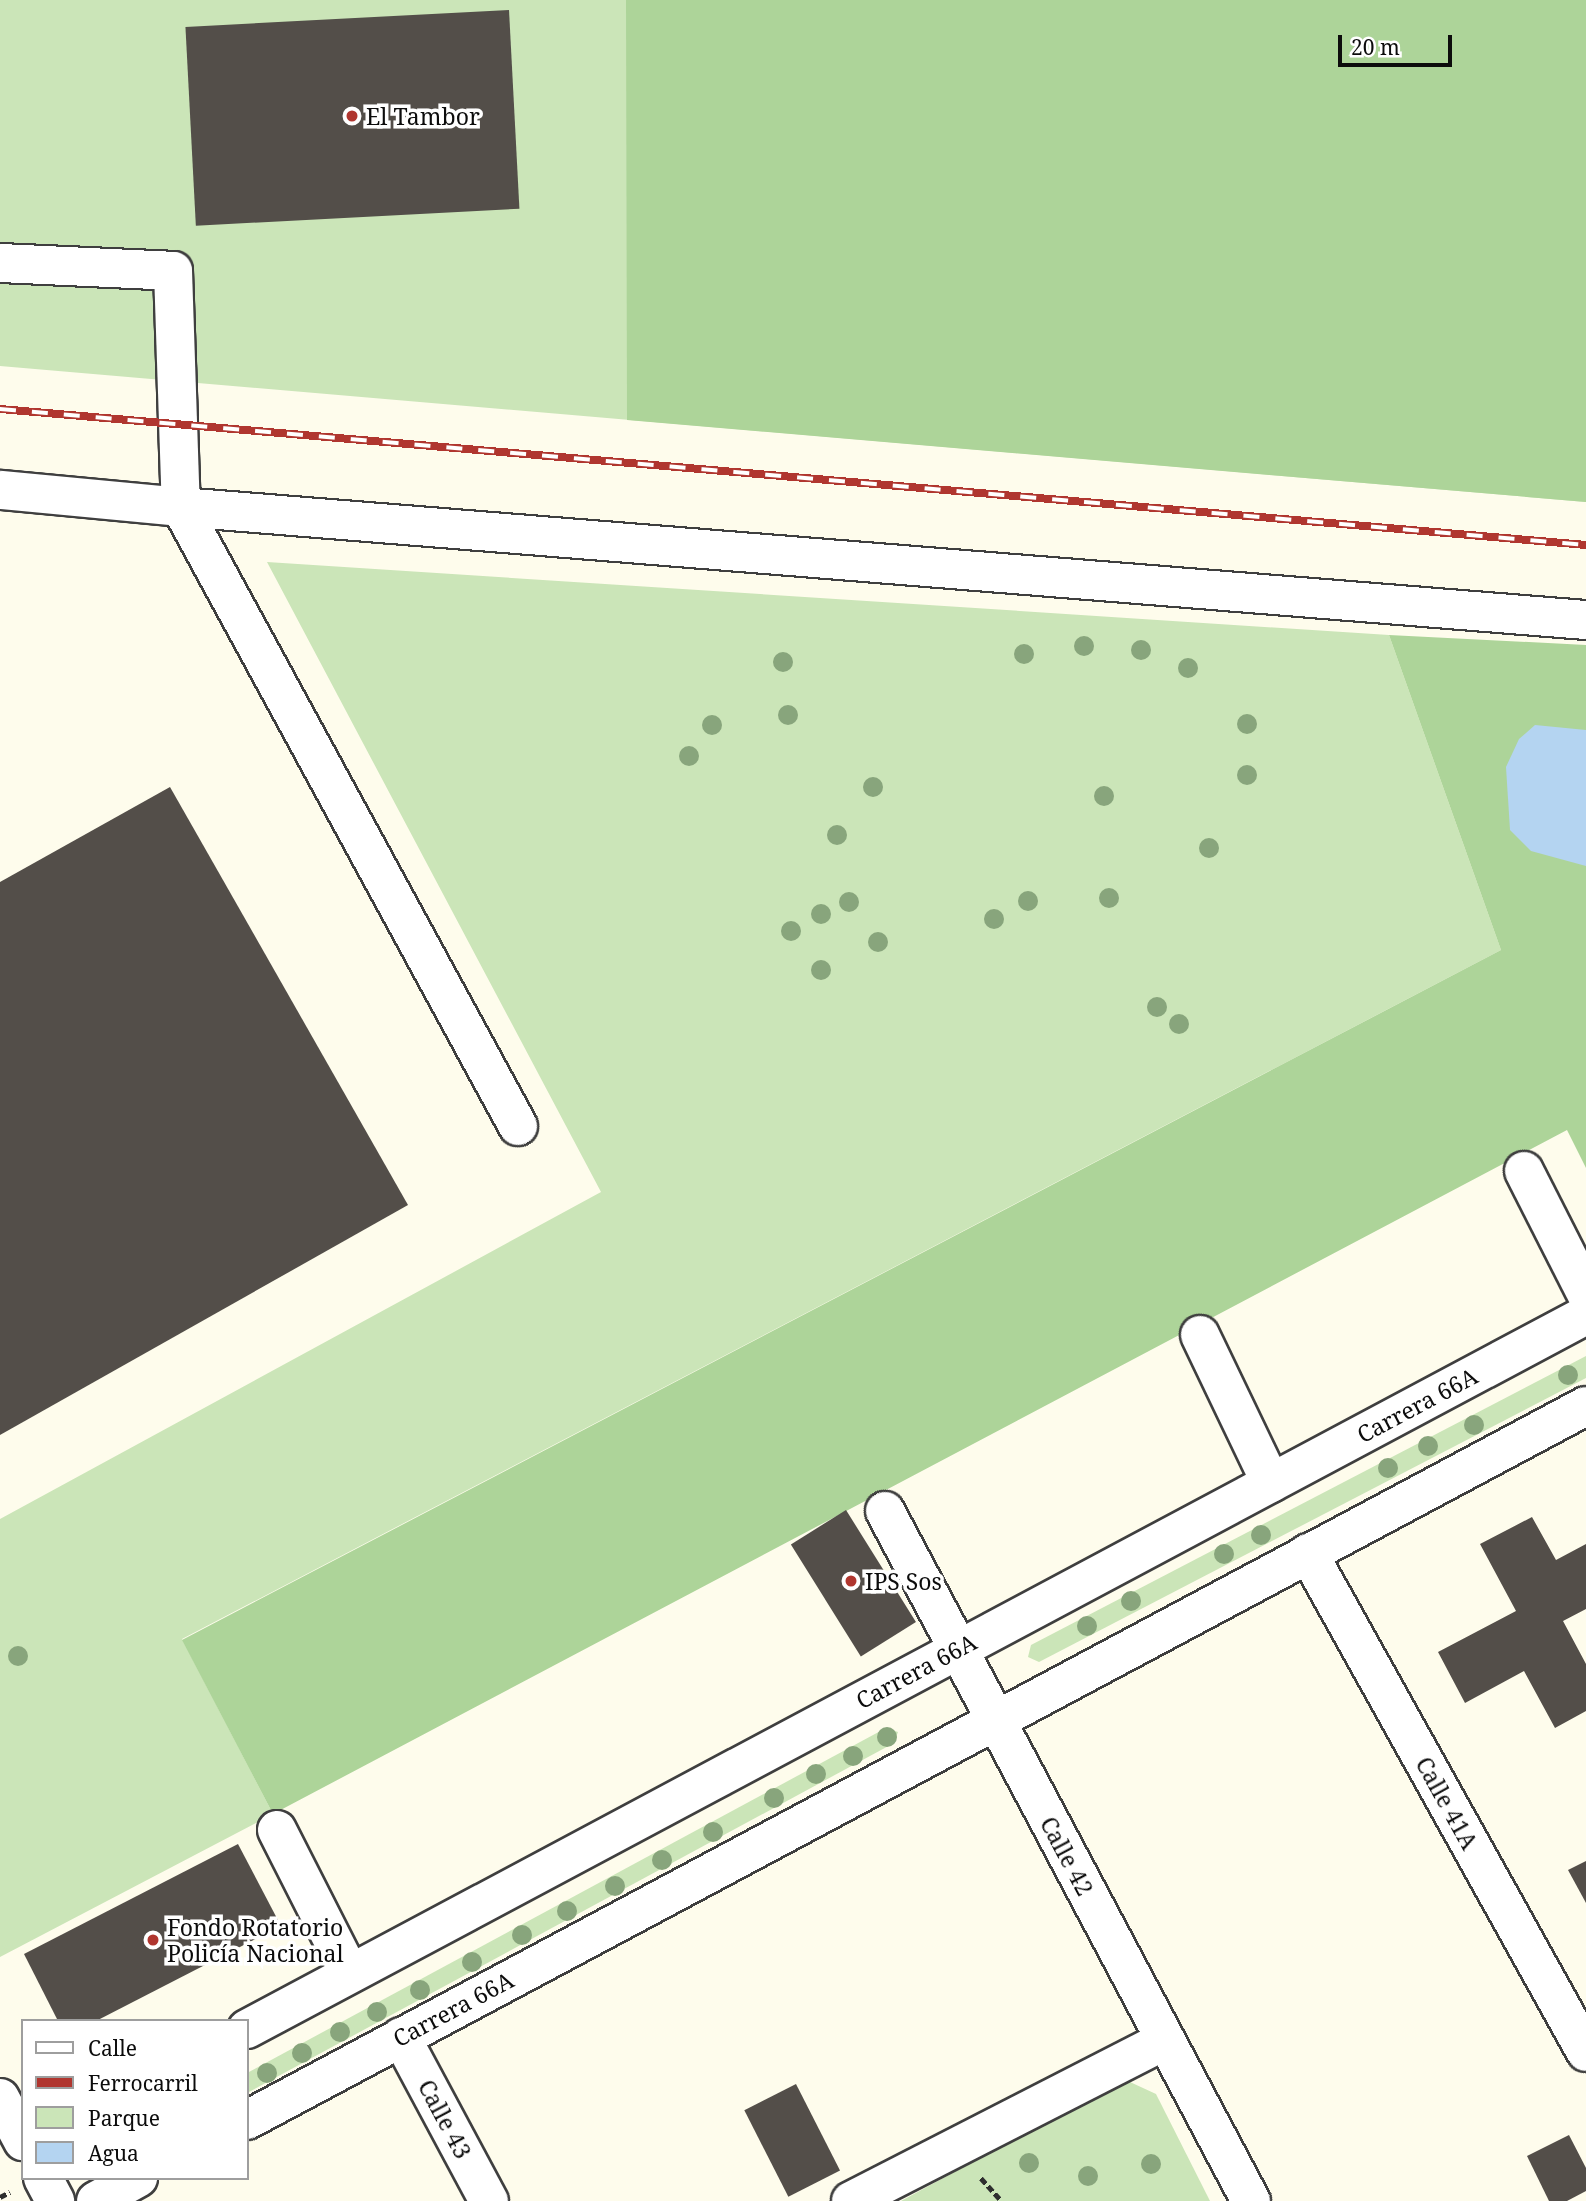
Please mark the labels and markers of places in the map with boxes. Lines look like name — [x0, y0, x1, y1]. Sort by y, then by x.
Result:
place label: El Tambor — [366, 102, 480, 130]
marker: El Tambor — [344, 108, 360, 124]
place label: IPS Sos — [865, 1567, 942, 1595]
marker: IPS Sos — [843, 1573, 859, 1589]
place label: Fondo Rotatorio Policía Nacional — [167, 1913, 344, 1967]
marker: Fondo Rotatorio Policía Nacional — [145, 1932, 161, 1948]

